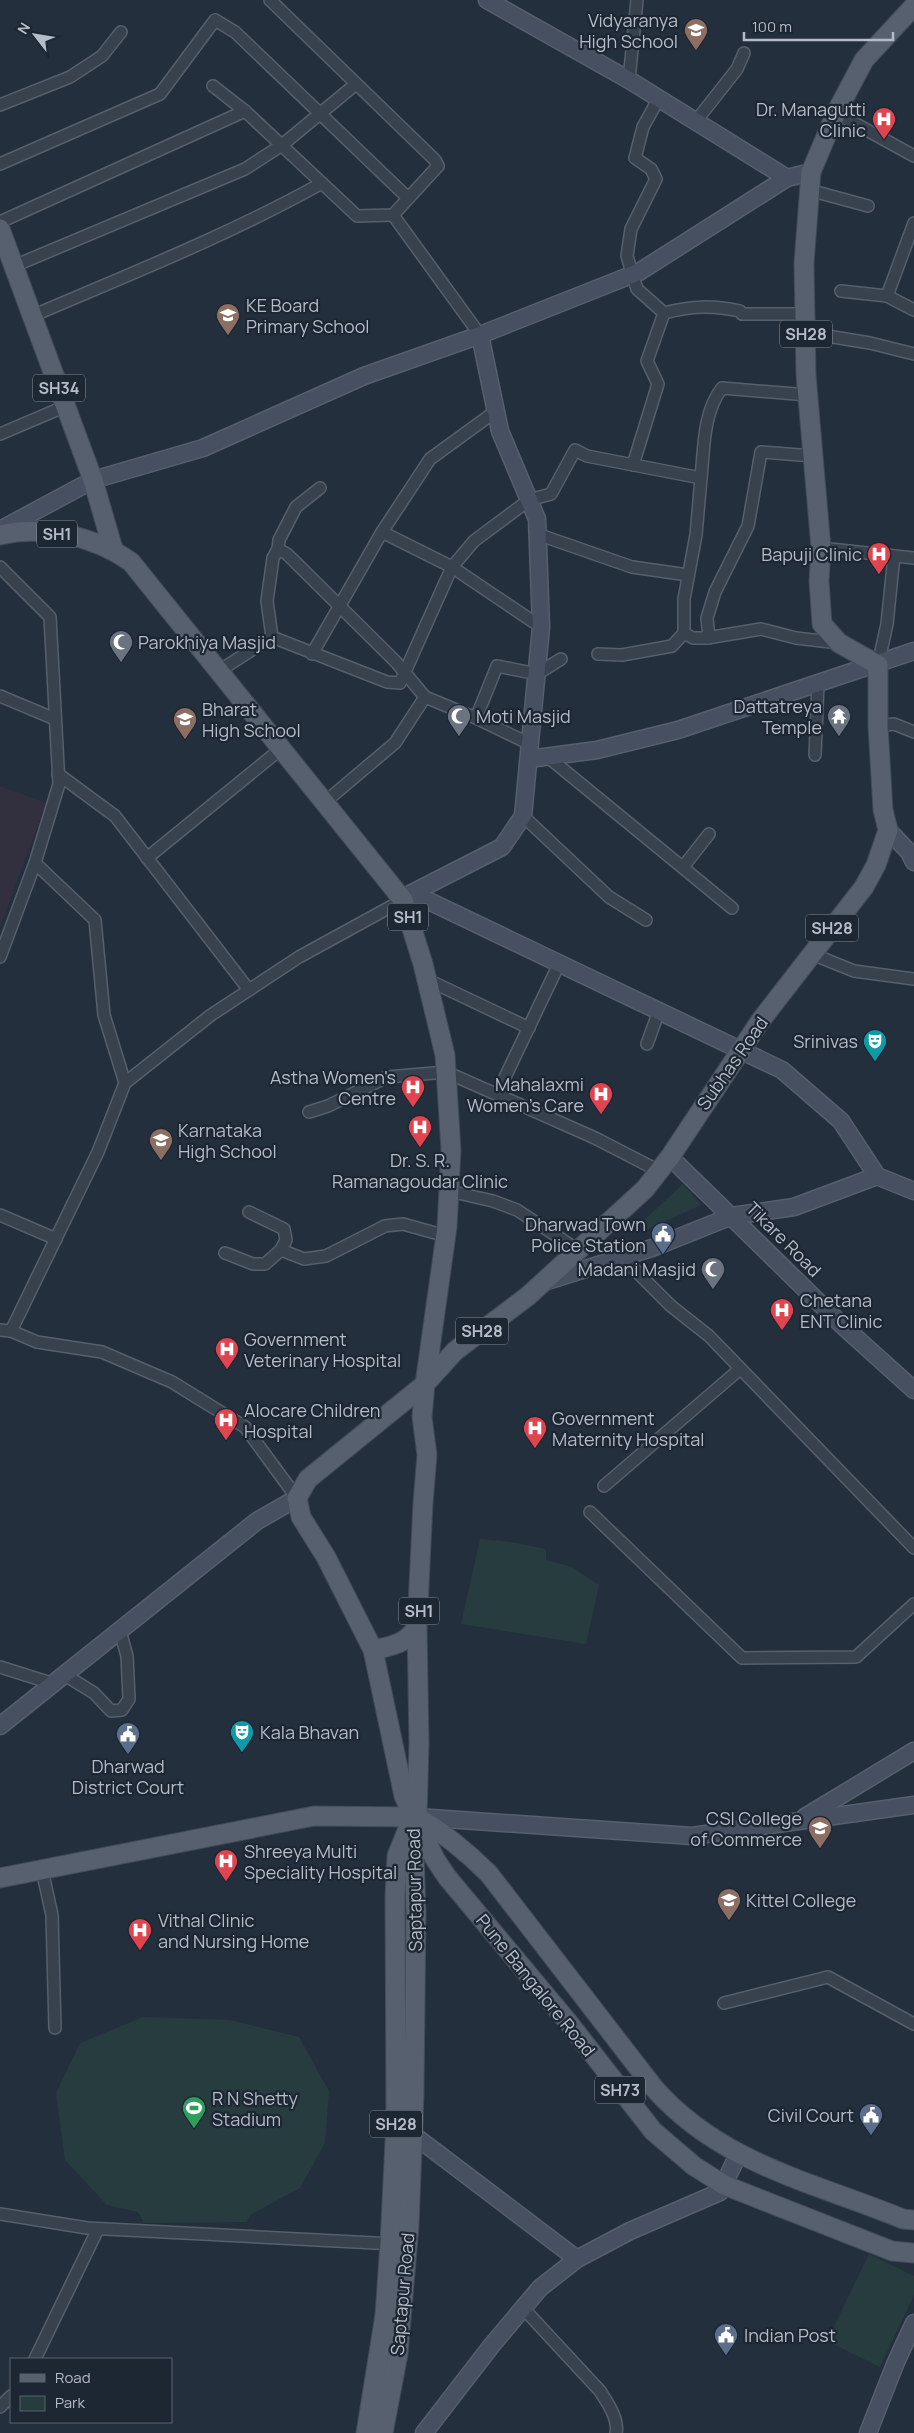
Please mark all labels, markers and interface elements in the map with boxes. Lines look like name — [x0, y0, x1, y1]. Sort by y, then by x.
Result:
place label: Vidyaranya High School — [579, 8, 678, 53]
north arrow — [10, 10, 60, 60]
scale bar — [744, 10, 893, 42]
text: 100 m — [752, 16, 792, 37]
school or university icon: Vidyaranya High School — [683, 17, 709, 51]
text: N — [13, 19, 34, 37]
place label: Dr. Managutti Clinic — [756, 97, 866, 142]
hospital icon: Dr. Managutti Clinic — [871, 106, 897, 140]
place label: KE Board Primary School — [246, 293, 370, 338]
school or university icon: KE Board Primary School — [215, 302, 241, 336]
road number: SH28 — [780, 320, 832, 348]
road number: SH34 — [33, 374, 85, 402]
road number: SH1 — [37, 520, 77, 548]
hospital icon: Bapuji Clinic — [866, 541, 892, 575]
place label: Bapuji Clinic — [761, 542, 862, 566]
mosque icon: Parokhiya Masjid — [108, 629, 134, 663]
place label: Parokhiya Masjid — [138, 630, 276, 654]
place label: Dattatreya Temple — [734, 694, 822, 739]
place label: Bharat High School — [202, 697, 301, 742]
mosque icon: Moti Masjid — [446, 703, 472, 737]
temple icon: Dattatreya Temple — [826, 703, 852, 737]
place label: Moti Masjid — [476, 704, 571, 728]
school or university icon: Bharat High School — [172, 706, 198, 740]
road number: SH1 — [388, 904, 428, 930]
road number: SH28 — [806, 914, 858, 941]
street label: Subhas Road — [691, 1012, 773, 1114]
theatre icon: Srinivas — [862, 1028, 888, 1062]
place label: Srinivas — [793, 1029, 858, 1053]
place label: Astha Women's Centre — [270, 1065, 396, 1110]
place label: Mahalaxmi Women's Care — [467, 1072, 584, 1117]
hospital icon: Astha Women's Centre — [400, 1074, 426, 1108]
hospital icon: Mahalaxmi Women's Care — [588, 1081, 614, 1115]
hospital icon: Dr. S. R. Ramanagoudar Clinic — [407, 1114, 433, 1148]
place label: Karnataka High School — [178, 1118, 277, 1163]
school or university icon: Karnataka High School — [148, 1127, 174, 1161]
place label: Dr. S. R. Ramanagoudar Clinic — [332, 1148, 508, 1193]
street label: Tikare Road — [741, 1196, 827, 1282]
place label: Dharwad Town Police Station — [525, 1212, 646, 1257]
public building icon: Dharwad Town Police Station — [650, 1221, 676, 1255]
mosque icon: Madani Masjid — [700, 1256, 726, 1290]
place label: Madani Masjid — [578, 1257, 696, 1281]
place label: Chetana ENT Clinic — [800, 1288, 883, 1333]
hospital icon: Chetana ENT Clinic — [769, 1297, 795, 1331]
road number: SH28 — [456, 1318, 508, 1344]
place label: Government Veterinary Hospital — [244, 1327, 401, 1372]
hospital icon: Government Veterinary Hospital — [214, 1336, 240, 1370]
place label: Alocare Children Hospital — [244, 1398, 380, 1443]
place label: Government Maternity Hospital — [552, 1406, 705, 1451]
hospital icon: Alocare Children Hospital — [213, 1407, 239, 1441]
hospital icon: Government Maternity Hospital — [522, 1415, 548, 1449]
road number: SH1 — [399, 1598, 439, 1624]
theatre icon: Kala Bhavan — [229, 1719, 255, 1753]
place label: Kala Bhavan — [260, 1720, 359, 1744]
public building icon: Dharwad District Court — [115, 1721, 141, 1755]
place label: Dharwad District Court — [72, 1754, 184, 1799]
place label: CSI College of Commerce — [690, 1806, 802, 1851]
school or university icon: CSI College of Commerce — [807, 1815, 833, 1849]
street label: Saptapur Road — [401, 1828, 427, 1952]
place label: Shreeya Multi Speciality Hospital — [244, 1839, 397, 1884]
hospital icon: Shreeya Multi Speciality Hospital — [213, 1848, 239, 1882]
school or university icon: Kittel College — [716, 1887, 742, 1921]
place label: Kittel College — [746, 1888, 856, 1912]
place label: Vithal Clinic and Nursing Home — [158, 1908, 309, 1953]
street label: Pune Bangalore Road — [471, 1909, 601, 2061]
hospital icon: Vithal Clinic and Nursing Home — [127, 1917, 153, 1951]
road number: SH73 — [595, 2076, 645, 2104]
place label: R N Shetty Stadium — [212, 2086, 299, 2131]
sports icon: R N Shetty Stadium — [181, 2095, 207, 2129]
public building icon: Civil Court — [858, 2102, 884, 2136]
place label: Civil Court — [768, 2103, 854, 2127]
road number: SH28 — [370, 2110, 422, 2138]
street label: Saptapur Road — [385, 2232, 419, 2356]
public building icon: Indian Post — [713, 2322, 739, 2356]
place label: Indian Post — [744, 2323, 836, 2347]
legend — [10, 2358, 172, 2423]
text: Road — [55, 2367, 91, 2388]
text: Park — [55, 2392, 85, 2413]

